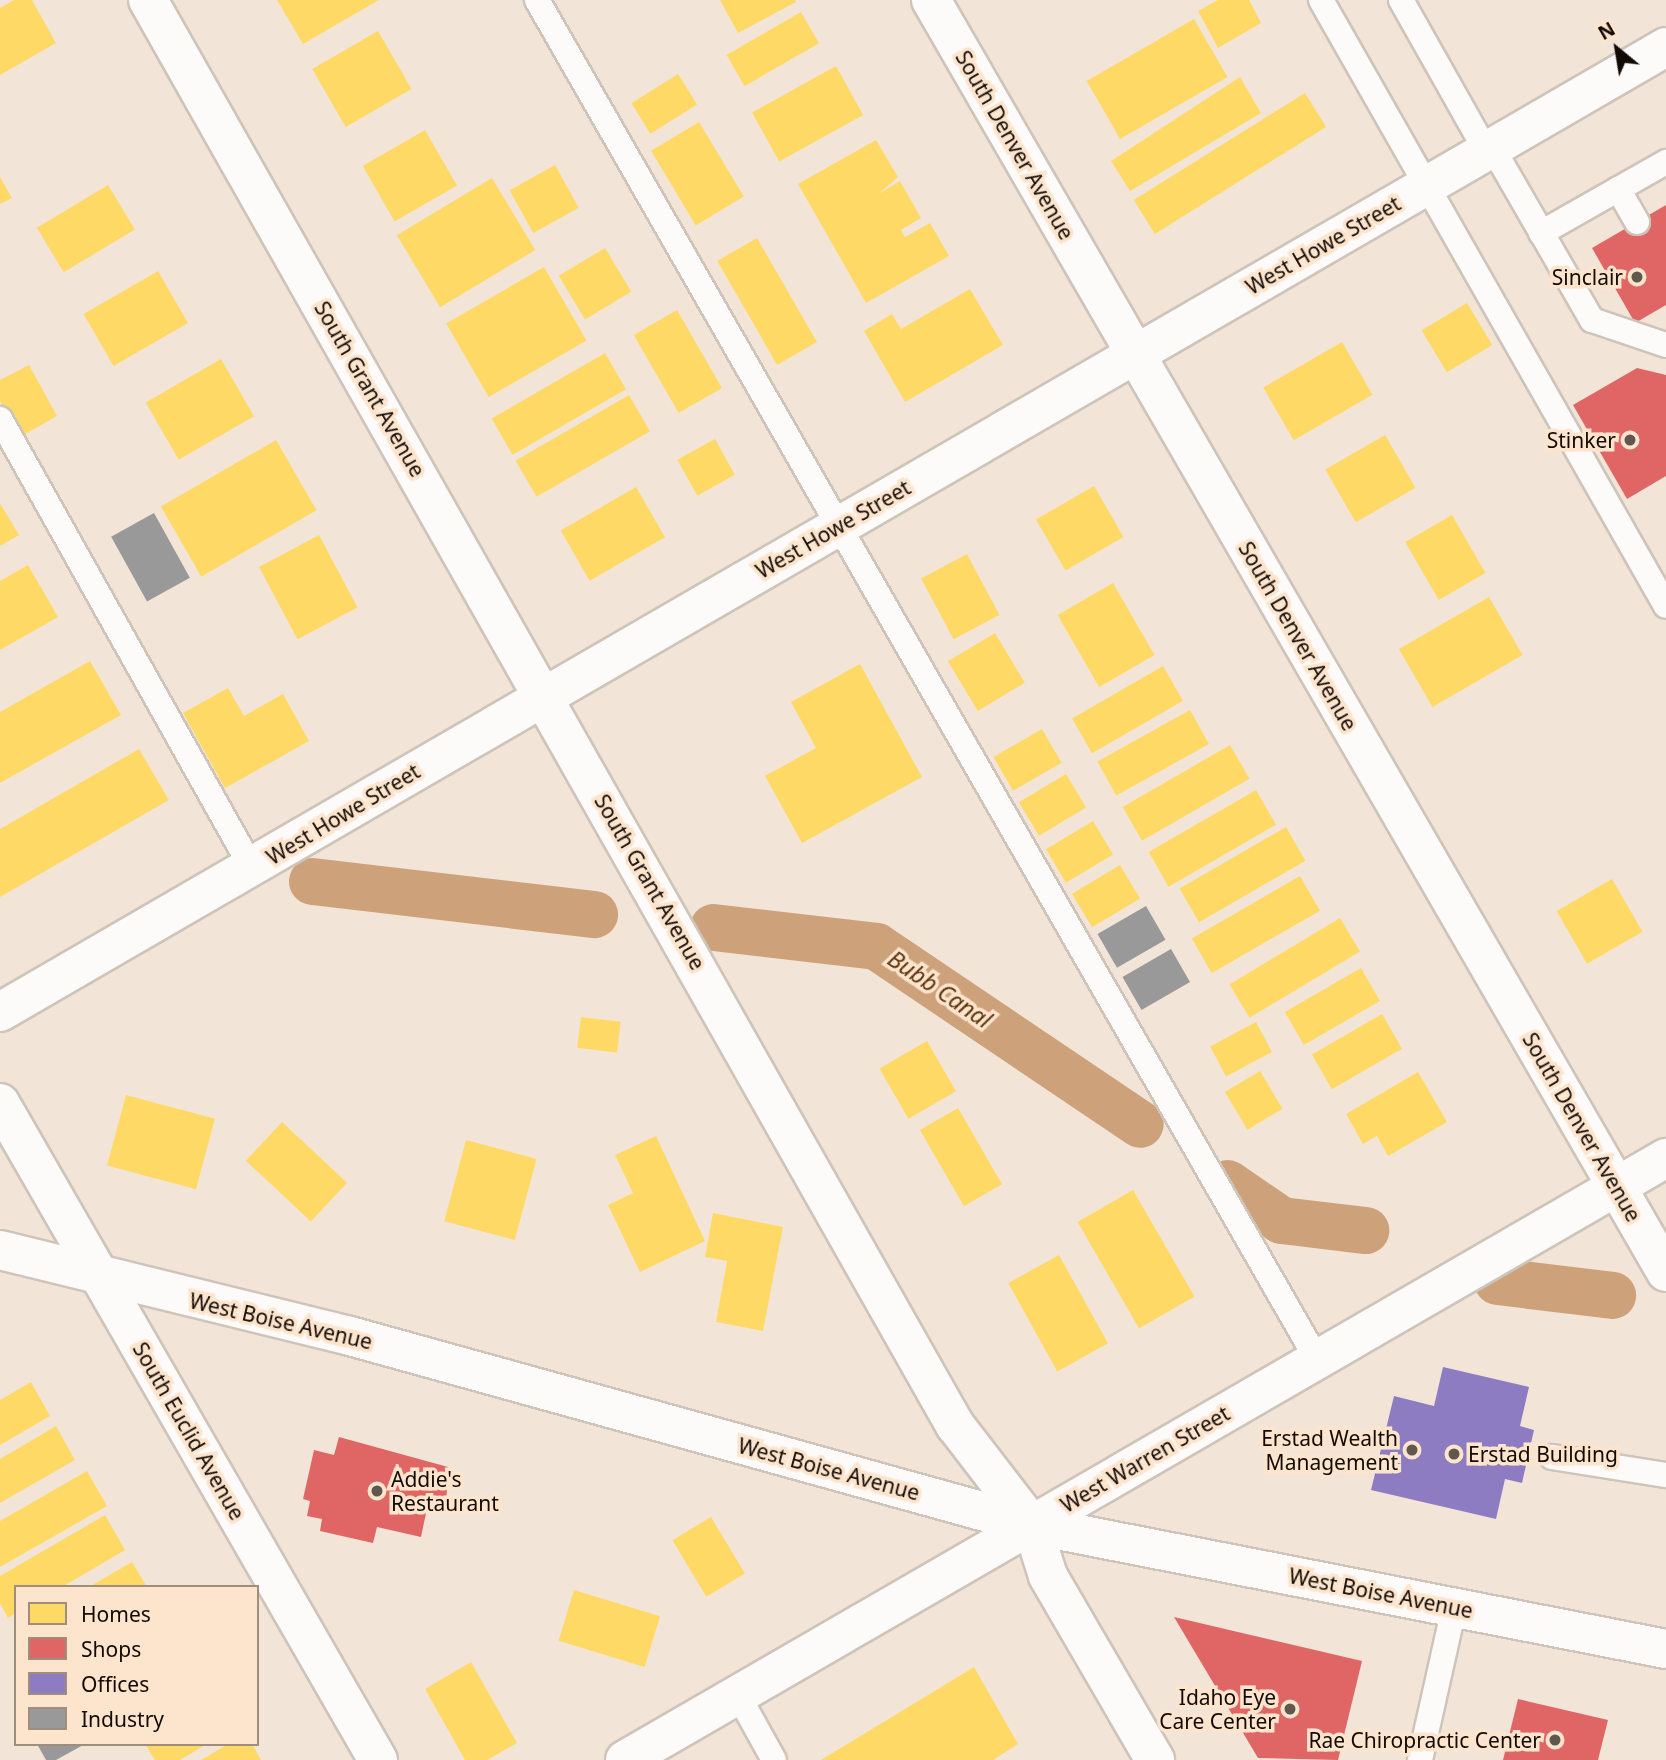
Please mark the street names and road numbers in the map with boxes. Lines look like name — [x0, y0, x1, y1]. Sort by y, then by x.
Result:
street label: South Denver Avenue — [951, 46, 1079, 244]
street label: West Howe Street — [1241, 191, 1405, 299]
street label: South Grant Avenue — [310, 297, 430, 481]
street label: West Howe Street — [751, 475, 915, 583]
street label: South Denver Avenue — [1234, 537, 1362, 735]
street label: West Howe Street — [262, 758, 424, 870]
street label: South Grant Avenue — [590, 790, 710, 974]
street label: South Denver Avenue — [1518, 1028, 1646, 1226]
street label: West Boise Avenue — [187, 1288, 375, 1354]
street label: South Euclid Avenue — [128, 1338, 250, 1524]
street label: West Warren Street — [1056, 1400, 1234, 1518]
street label: West Boise Avenue — [735, 1433, 923, 1505]
street label: West Boise Avenue — [1287, 1563, 1475, 1623]

